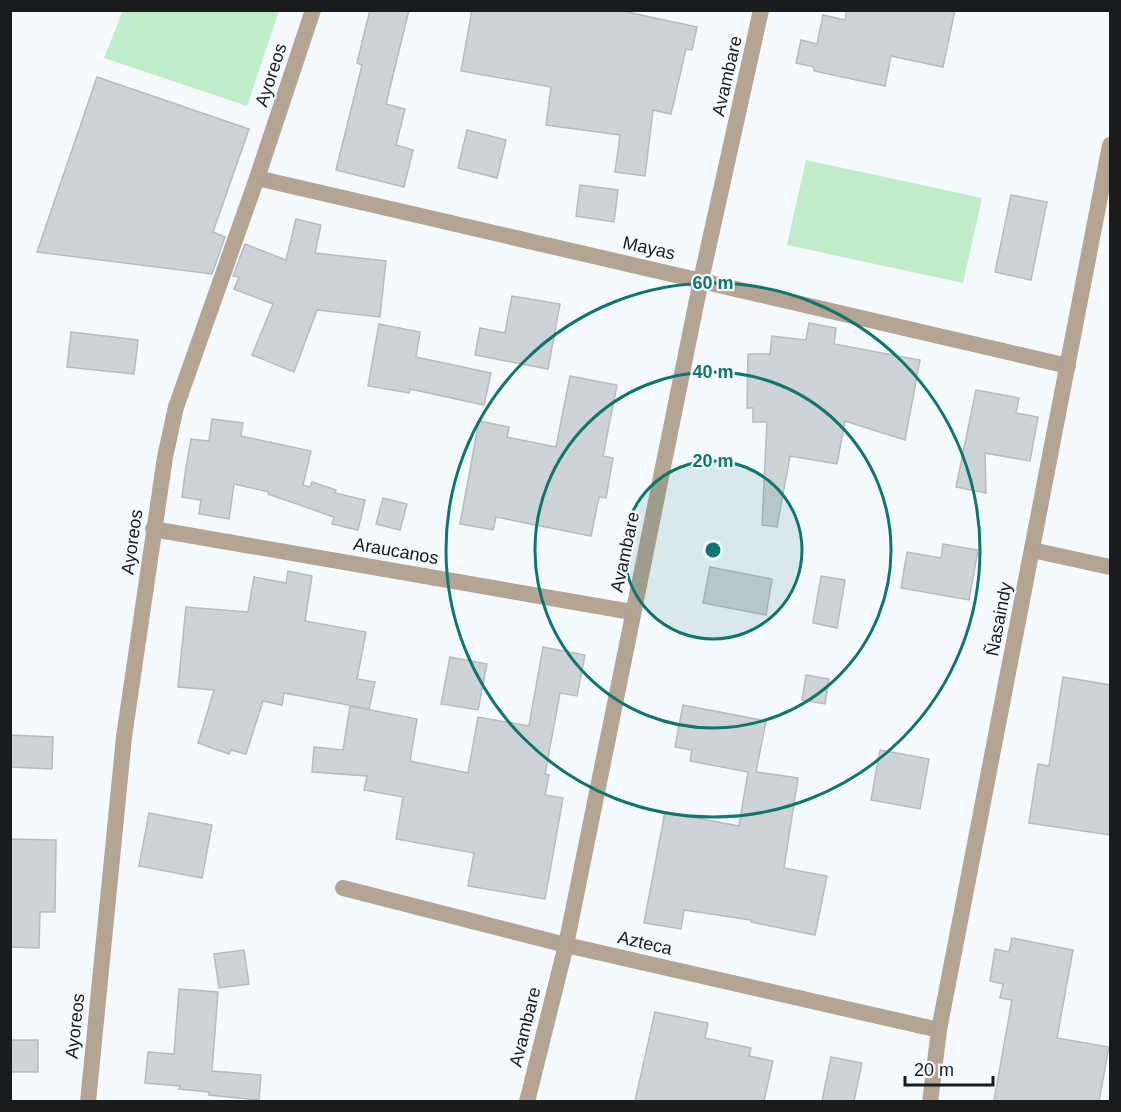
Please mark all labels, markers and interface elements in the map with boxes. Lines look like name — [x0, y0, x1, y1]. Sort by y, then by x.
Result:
street label: Avambare — [708, 34, 746, 118]
street label: Ayoreos — [251, 41, 291, 109]
street label: Mayas — [621, 232, 677, 264]
text: 60 m — [692, 273, 734, 293]
text: 40 m — [692, 362, 734, 382]
text: 20 m — [692, 451, 734, 471]
street label: Ayoreos — [118, 508, 146, 576]
street label: Avambare — [607, 510, 643, 594]
street label: Araucanos — [352, 534, 440, 568]
centre of rings — [703, 540, 723, 560]
street label: Ñasaindy — [981, 580, 1016, 658]
street label: Azteca — [616, 927, 675, 959]
street label: Avambare — [505, 985, 545, 1069]
street label: Ayoreos — [62, 992, 88, 1060]
scale bar — [905, 1049, 994, 1087]
text: 20 m — [914, 1060, 954, 1080]

